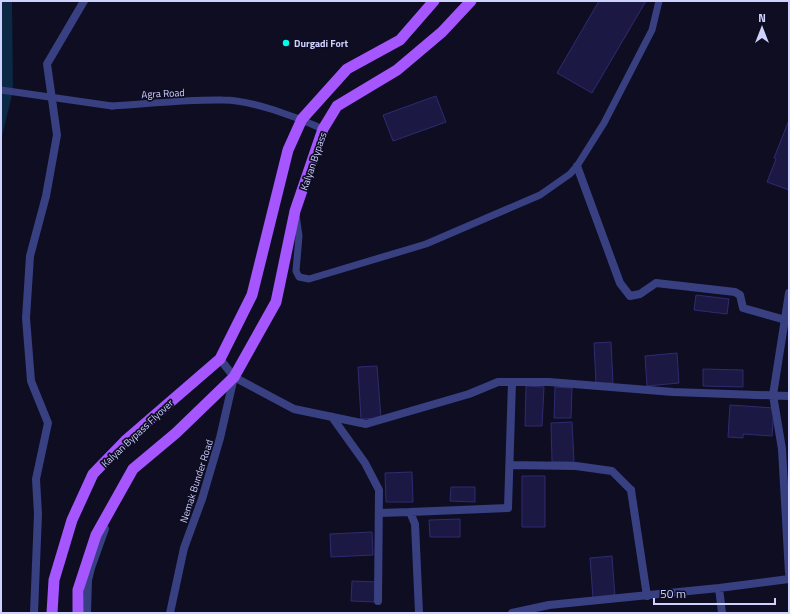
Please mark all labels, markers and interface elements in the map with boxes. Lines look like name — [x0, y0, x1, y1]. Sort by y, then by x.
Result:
north arrow — [742, 8, 782, 48]
text: N — [758, 10, 766, 26]
place label: Durgadi Fort — [294, 36, 349, 51]
marker: Durgadi Fort — [281, 38, 291, 48]
street label: Agra Road — [141, 85, 185, 102]
street label: Kalyan Bypass — [296, 130, 331, 192]
street label: Kalyan Bypass Flyover — [98, 396, 177, 471]
street label: Nemak Bunder Road — [176, 438, 217, 525]
scale bar — [654, 580, 775, 606]
text: 50 m — [660, 584, 686, 603]

